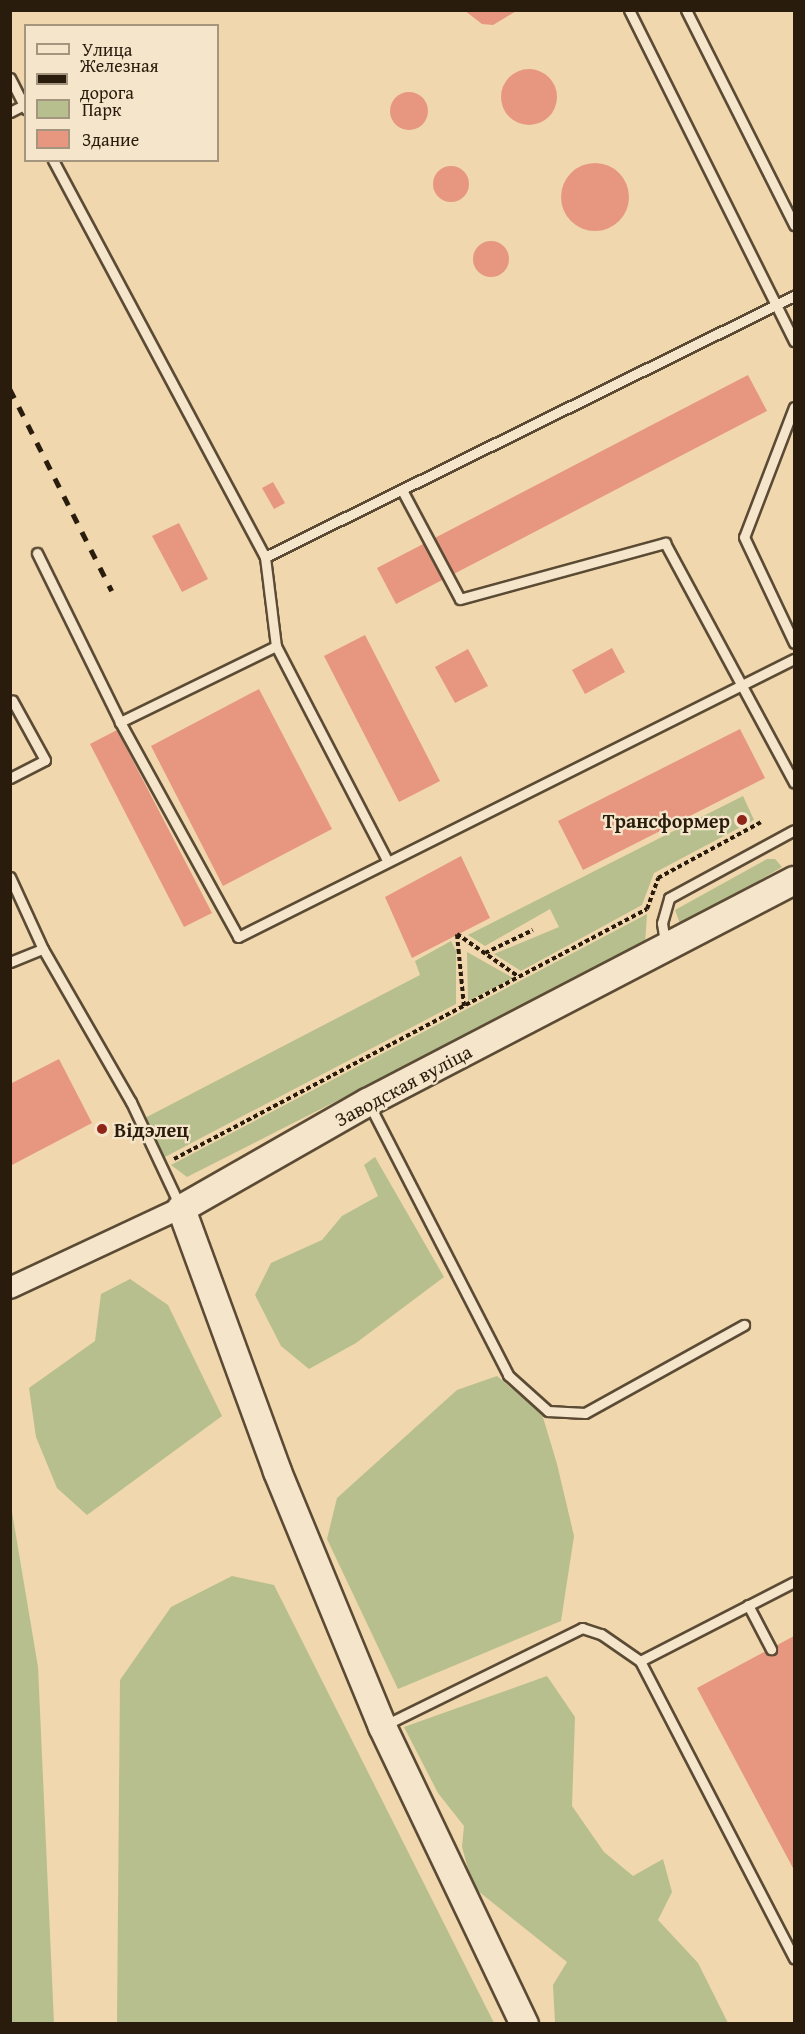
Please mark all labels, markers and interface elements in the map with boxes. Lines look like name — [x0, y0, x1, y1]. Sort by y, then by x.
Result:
legend — [24, 24, 219, 162]
text: Улица — [82, 36, 132, 63]
text: Железная дорога — [80, 52, 159, 106]
text: Парк — [82, 96, 121, 123]
text: Здание — [82, 126, 139, 153]
place label: Трансформер — [603, 808, 730, 832]
marker: Трансформер — [735, 813, 749, 827]
street label: Заводская вуліца — [330, 1039, 476, 1131]
place label: Відэлец — [114, 1117, 189, 1141]
marker: Відэлец — [95, 1122, 109, 1136]

